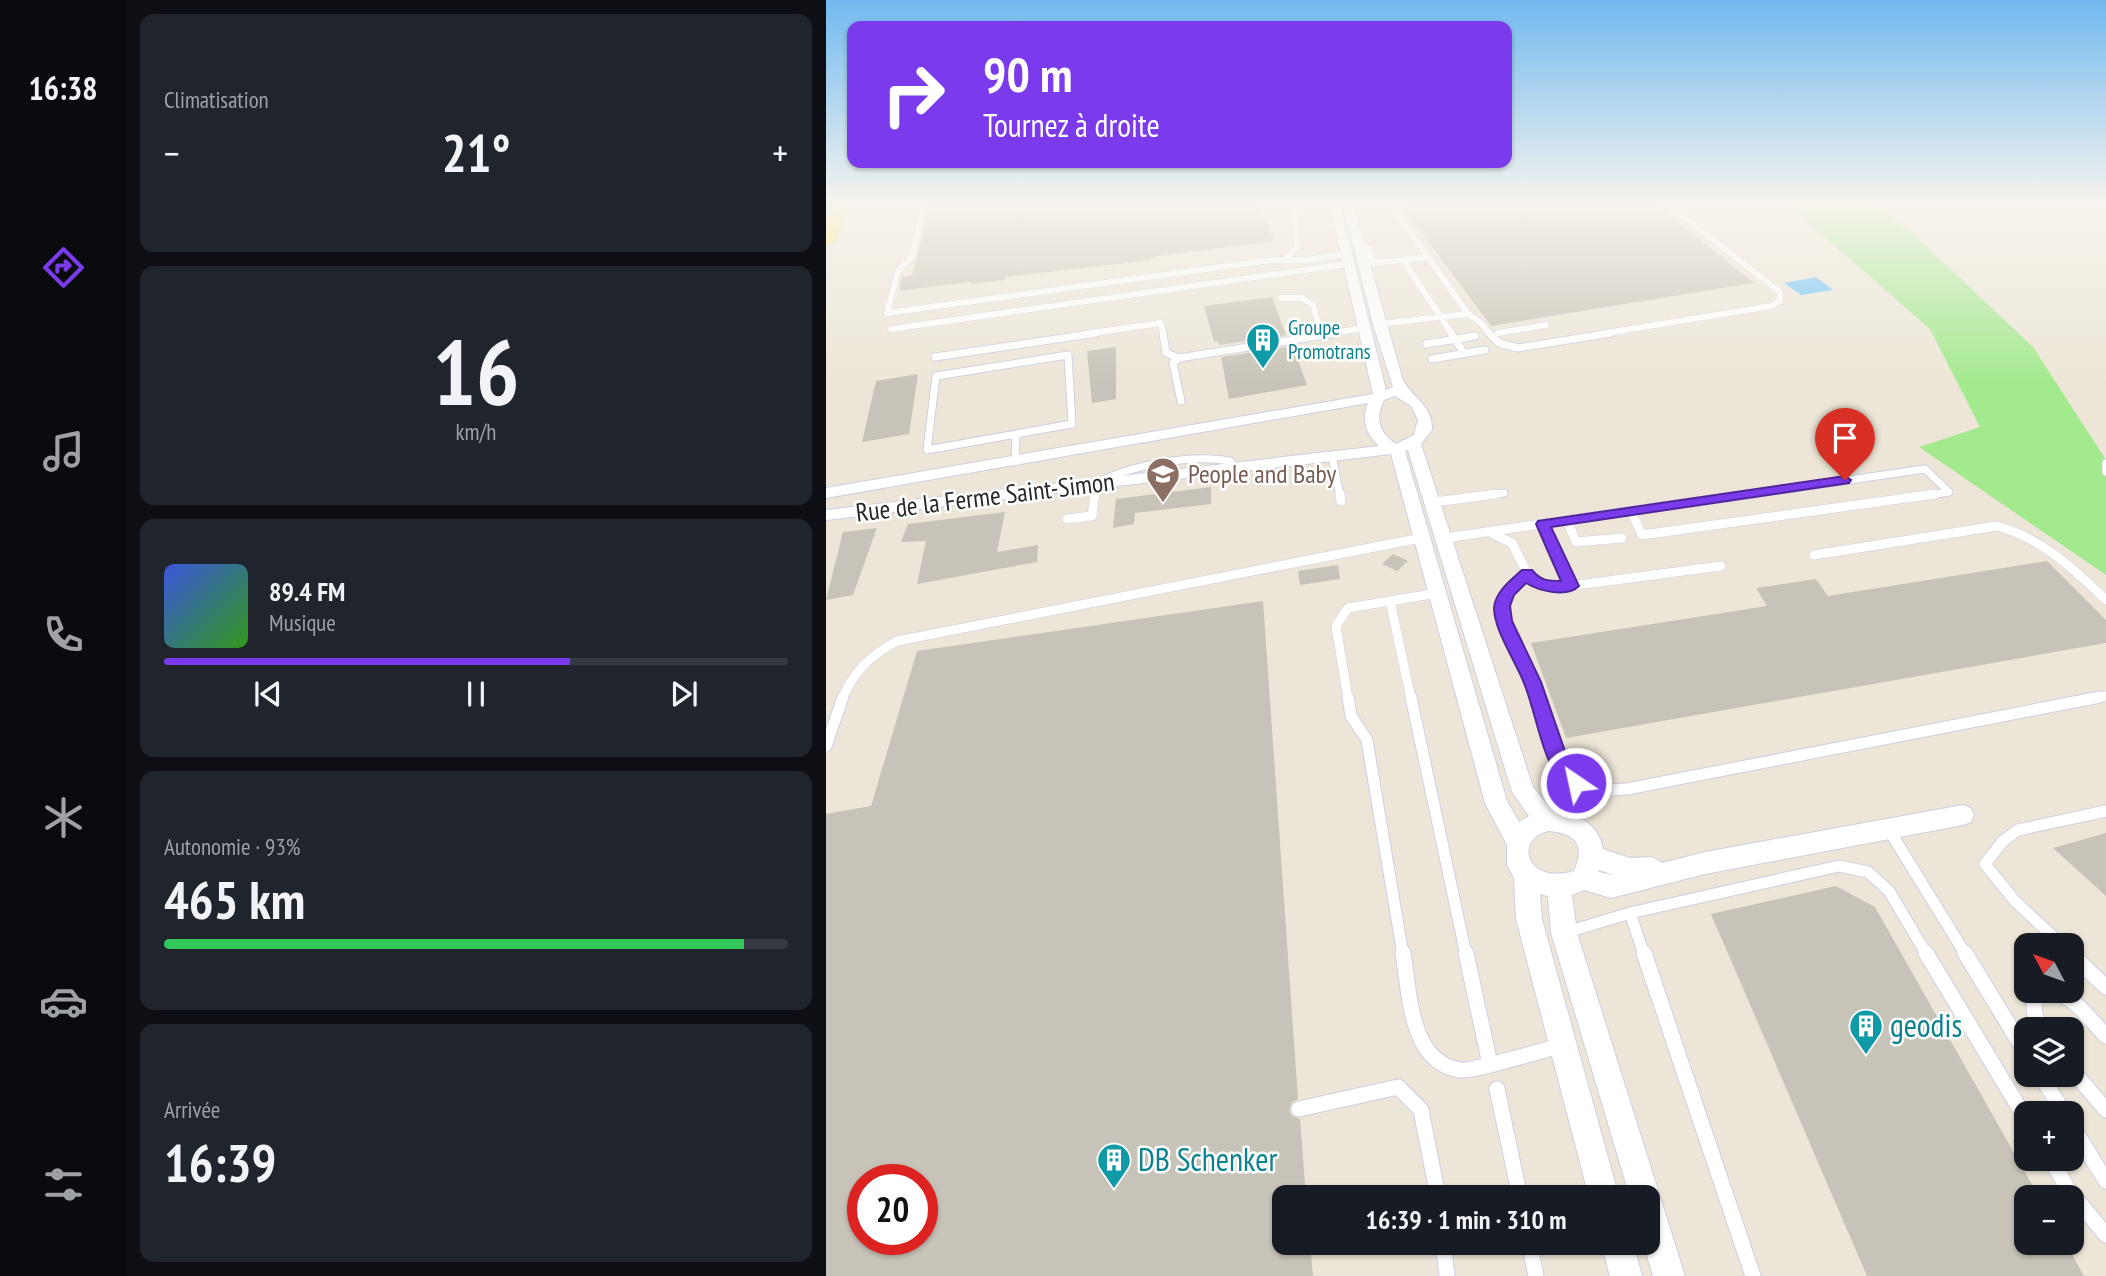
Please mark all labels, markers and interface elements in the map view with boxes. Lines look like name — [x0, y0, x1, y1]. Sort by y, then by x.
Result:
text: 90 m — [983, 42, 1072, 106]
icon: right — [868, 49, 959, 140]
text: 16:38 — [28, 67, 98, 109]
text: Climatisation — [164, 85, 269, 114]
text: Tournez à droite — [983, 104, 1160, 146]
text: 21° — [442, 119, 510, 186]
text: − — [164, 128, 180, 177]
text: + — [772, 128, 788, 177]
icon: directions — [39, 243, 88, 292]
text: 16 — [433, 312, 520, 430]
place label: Groupe Promotrans — [1288, 314, 1371, 365]
building icon: Groupe Promotrans — [1244, 321, 1282, 370]
pin — [1815, 408, 1875, 480]
text: km/h — [456, 417, 496, 446]
icon: arrive — [1826, 419, 1864, 457]
icon: music — [39, 427, 88, 476]
school or university icon: People and Baby — [1144, 455, 1182, 504]
place label: People and Baby — [1188, 457, 1337, 490]
street label: Rue de la Ferme Saint-Simon — [854, 464, 1116, 529]
text: 89.4 FM — [269, 575, 345, 608]
text: Musique — [269, 608, 336, 637]
icon: phone — [39, 610, 88, 659]
icon: previous — [249, 675, 287, 713]
icon: pause — [457, 675, 495, 713]
icon: next — [665, 675, 703, 713]
position arrow — [1539, 746, 1613, 820]
icon: climate — [39, 793, 88, 842]
text: Autonomie · 93% — [164, 832, 300, 861]
text: 465 km — [164, 866, 305, 933]
north arrow — [2014, 933, 2084, 1003]
map controls — [2014, 933, 2084, 1255]
icon: car — [39, 977, 88, 1026]
place label: geodis — [1890, 1004, 1962, 1046]
building icon: geodis — [1847, 1007, 1885, 1056]
button: layers — [2014, 1017, 2084, 1087]
text: Arrivée — [164, 1095, 220, 1124]
button: + — [2014, 1101, 2084, 1171]
text: 16:39 — [164, 1129, 276, 1196]
place label: DB Schenker — [1138, 1138, 1277, 1180]
building icon: DB Schenker — [1095, 1141, 1133, 1190]
icon: filters — [39, 1160, 88, 1209]
speed limit sign: 20 — [847, 1164, 938, 1255]
button: − — [2014, 1185, 2084, 1255]
text: 16:39 · 1 min · 310 m — [1366, 1203, 1566, 1236]

